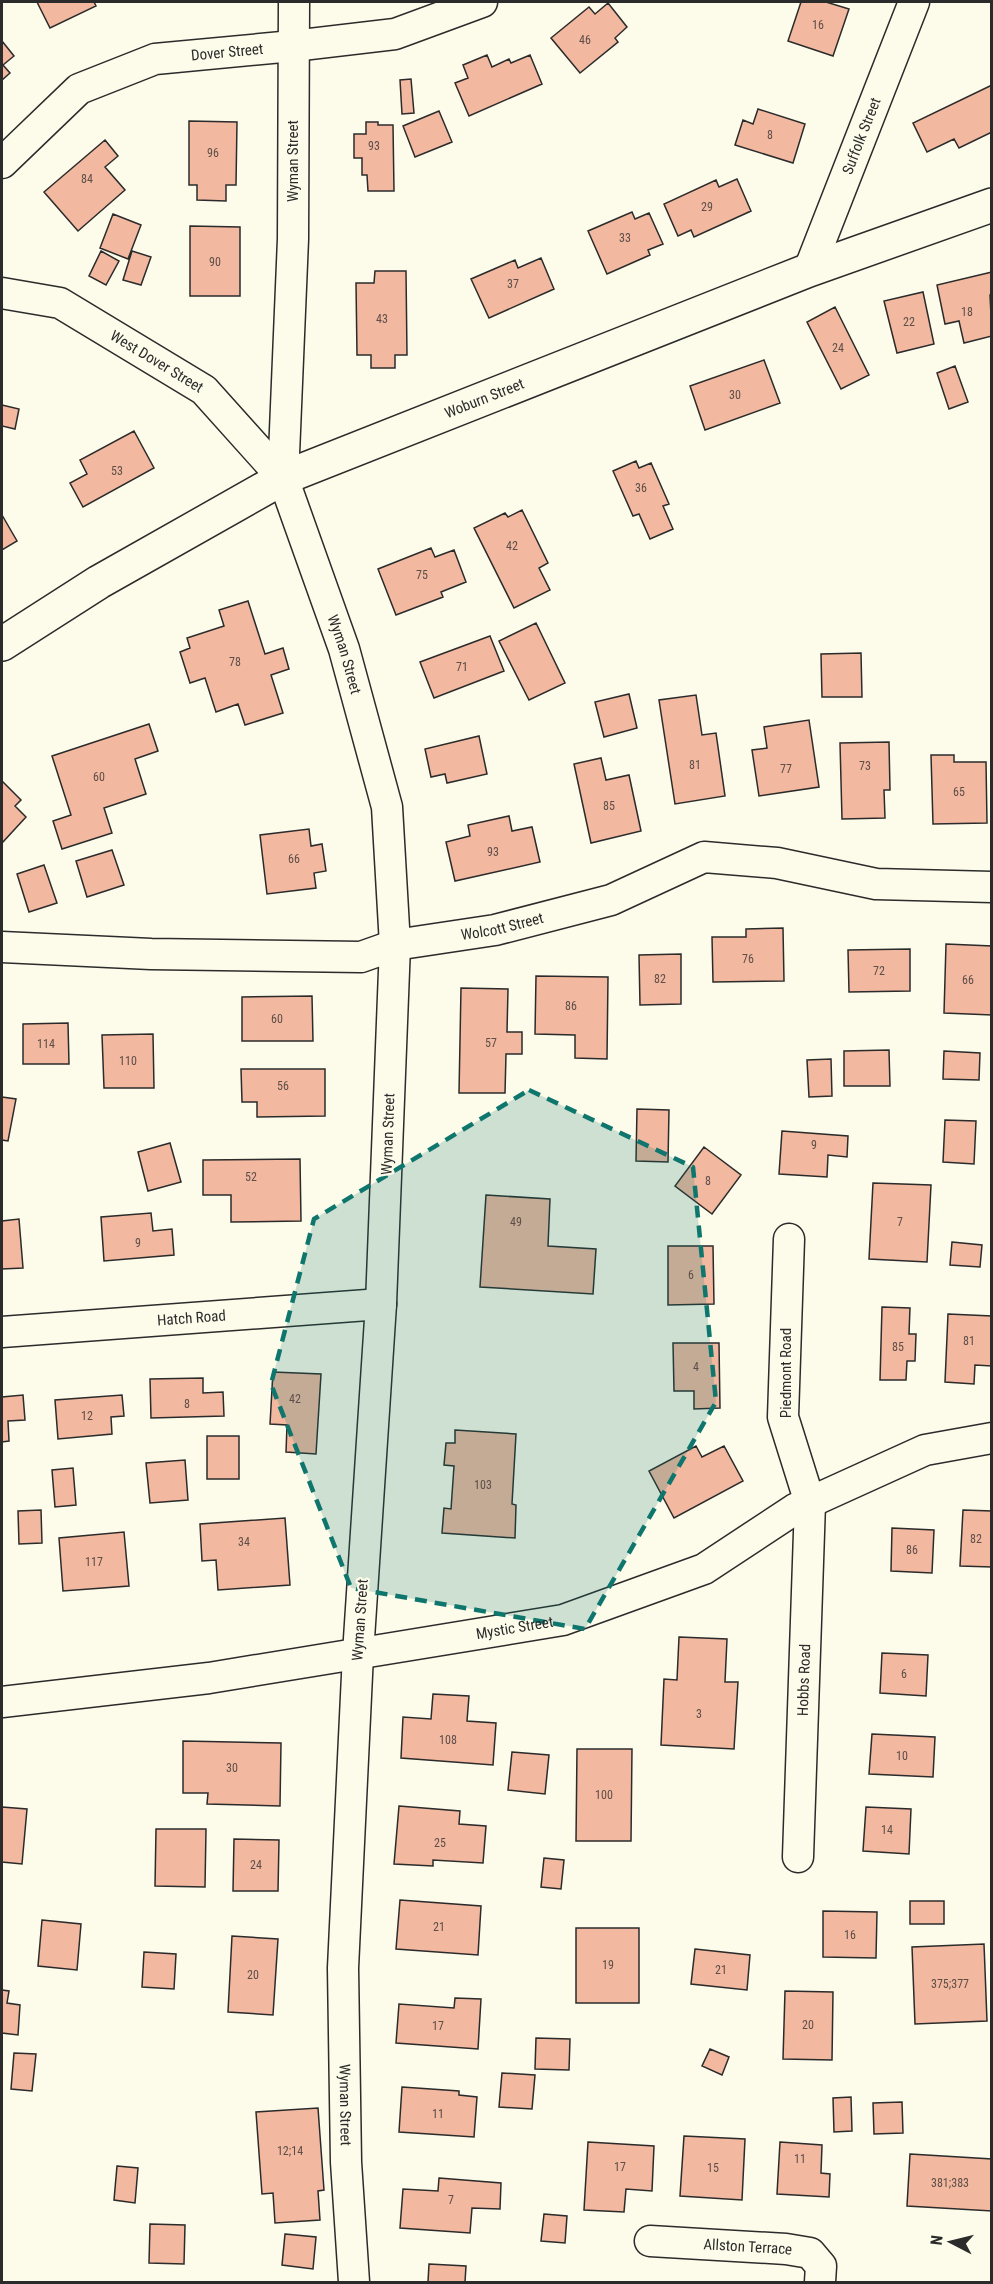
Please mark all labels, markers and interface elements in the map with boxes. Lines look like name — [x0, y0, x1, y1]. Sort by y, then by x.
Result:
house number: 16 — [812, 18, 824, 32]
house number: 46 — [579, 33, 591, 47]
street label: Dover Street — [190, 40, 264, 65]
street label: Suffolk Street — [838, 95, 885, 177]
street label: Wyman Street — [284, 120, 302, 202]
house number: 8 — [767, 128, 773, 142]
house number: 93 — [368, 139, 380, 153]
house number: 96 — [207, 146, 219, 160]
house number: 84 — [81, 172, 93, 186]
house number: 29 — [701, 200, 713, 214]
house number: 33 — [619, 231, 631, 245]
house number: 90 — [209, 255, 221, 269]
house number: 37 — [507, 277, 519, 291]
house number: 18 — [961, 305, 973, 319]
house number: 43 — [376, 312, 388, 326]
house number: 22 — [903, 315, 915, 329]
street label: West Dover Street — [107, 327, 207, 397]
house number: 24 — [832, 341, 844, 355]
street label: Woburn Street — [442, 375, 527, 422]
house number: 30 — [729, 388, 741, 402]
house number: 53 — [111, 464, 123, 478]
house number: 36 — [635, 481, 647, 495]
house number: 42 — [506, 539, 518, 553]
house number: 75 — [416, 568, 428, 582]
street label: Wyman Street — [323, 612, 365, 696]
house number: 78 — [229, 655, 241, 669]
house number: 71 — [456, 660, 468, 674]
house number: 81 — [689, 758, 701, 772]
house number: 73 — [859, 759, 871, 773]
house number: 77 — [780, 762, 792, 776]
house number: 60 — [93, 770, 105, 784]
house number: 65 — [953, 785, 965, 799]
house number: 85 — [603, 799, 615, 813]
house number: 93 — [487, 845, 499, 859]
house number: 66 — [288, 852, 300, 866]
street label: Wolcott Street — [460, 909, 545, 944]
house number: 76 — [742, 952, 754, 966]
house number: 72 — [873, 964, 885, 978]
house number: 82 — [654, 972, 666, 986]
house number: 66 — [962, 973, 974, 987]
house number: 86 — [565, 999, 577, 1013]
house number: 60 — [271, 1012, 283, 1026]
house number: 57 — [485, 1036, 497, 1050]
house number: 114 — [37, 1037, 55, 1051]
house number: 110 — [119, 1054, 137, 1068]
house number: 56 — [277, 1079, 289, 1093]
street label: Wyman Street — [378, 1093, 398, 1175]
house number: 9 — [811, 1138, 817, 1152]
house number: 52 — [245, 1170, 257, 1184]
house number: 8 — [705, 1174, 711, 1188]
house number: 49 — [510, 1215, 522, 1229]
house number: 7 — [897, 1215, 903, 1229]
house number: 9 — [135, 1236, 141, 1250]
house number: 6 — [688, 1268, 694, 1282]
street label: Hatch Road — [157, 1306, 226, 1330]
street label: Piedmont Road — [777, 1328, 795, 1418]
house number: 81 — [963, 1334, 975, 1348]
house number: 85 — [892, 1340, 904, 1354]
house number: 4 — [693, 1360, 699, 1374]
house number: 42 — [289, 1392, 301, 1406]
house number: 8 — [184, 1397, 190, 1411]
house number: 12 — [81, 1409, 93, 1423]
house number: 103 — [474, 1478, 492, 1492]
house number: 82 — [970, 1532, 982, 1546]
house number: 34 — [238, 1535, 250, 1549]
house number: 86 — [906, 1543, 918, 1557]
house number: 117 — [85, 1555, 103, 1569]
street label: Wyman Street — [348, 1578, 372, 1662]
street label: Mystic Street — [475, 1613, 554, 1643]
street label: Hobbs Road — [794, 1644, 814, 1716]
house number: 6 — [901, 1667, 907, 1681]
house number: 3 — [696, 1707, 702, 1721]
house number: 108 — [439, 1733, 457, 1747]
house number: 10 — [896, 1749, 908, 1763]
house number: 30 — [226, 1761, 238, 1775]
house number: 100 — [595, 1788, 613, 1802]
house number: 14 — [881, 1823, 893, 1837]
house number: 25 — [434, 1836, 446, 1850]
house number: 24 — [250, 1858, 262, 1872]
house number: 21 — [433, 1920, 445, 1934]
house number: 16 — [844, 1928, 856, 1942]
house number: 19 — [602, 1958, 614, 1972]
house number: 21 — [715, 1963, 727, 1977]
house number: 20 — [247, 1968, 259, 1982]
house number: 375;377 — [931, 1977, 969, 1991]
house number: 20 — [802, 2018, 814, 2032]
house number: 17 — [432, 2019, 444, 2033]
street label: Wyman Street — [335, 2064, 355, 2146]
house number: 11 — [432, 2107, 444, 2121]
house number: 12;14 — [277, 2144, 303, 2158]
house number: 11 — [794, 2152, 806, 2166]
house number: 17 — [614, 2160, 626, 2174]
house number: 15 — [707, 2161, 719, 2175]
house number: 381;383 — [931, 2176, 969, 2190]
house number: 7 — [448, 2193, 454, 2207]
north arrow — [921, 2212, 981, 2272]
text: N — [927, 2234, 947, 2246]
street label: Allston Terrace — [703, 2235, 794, 2259]

